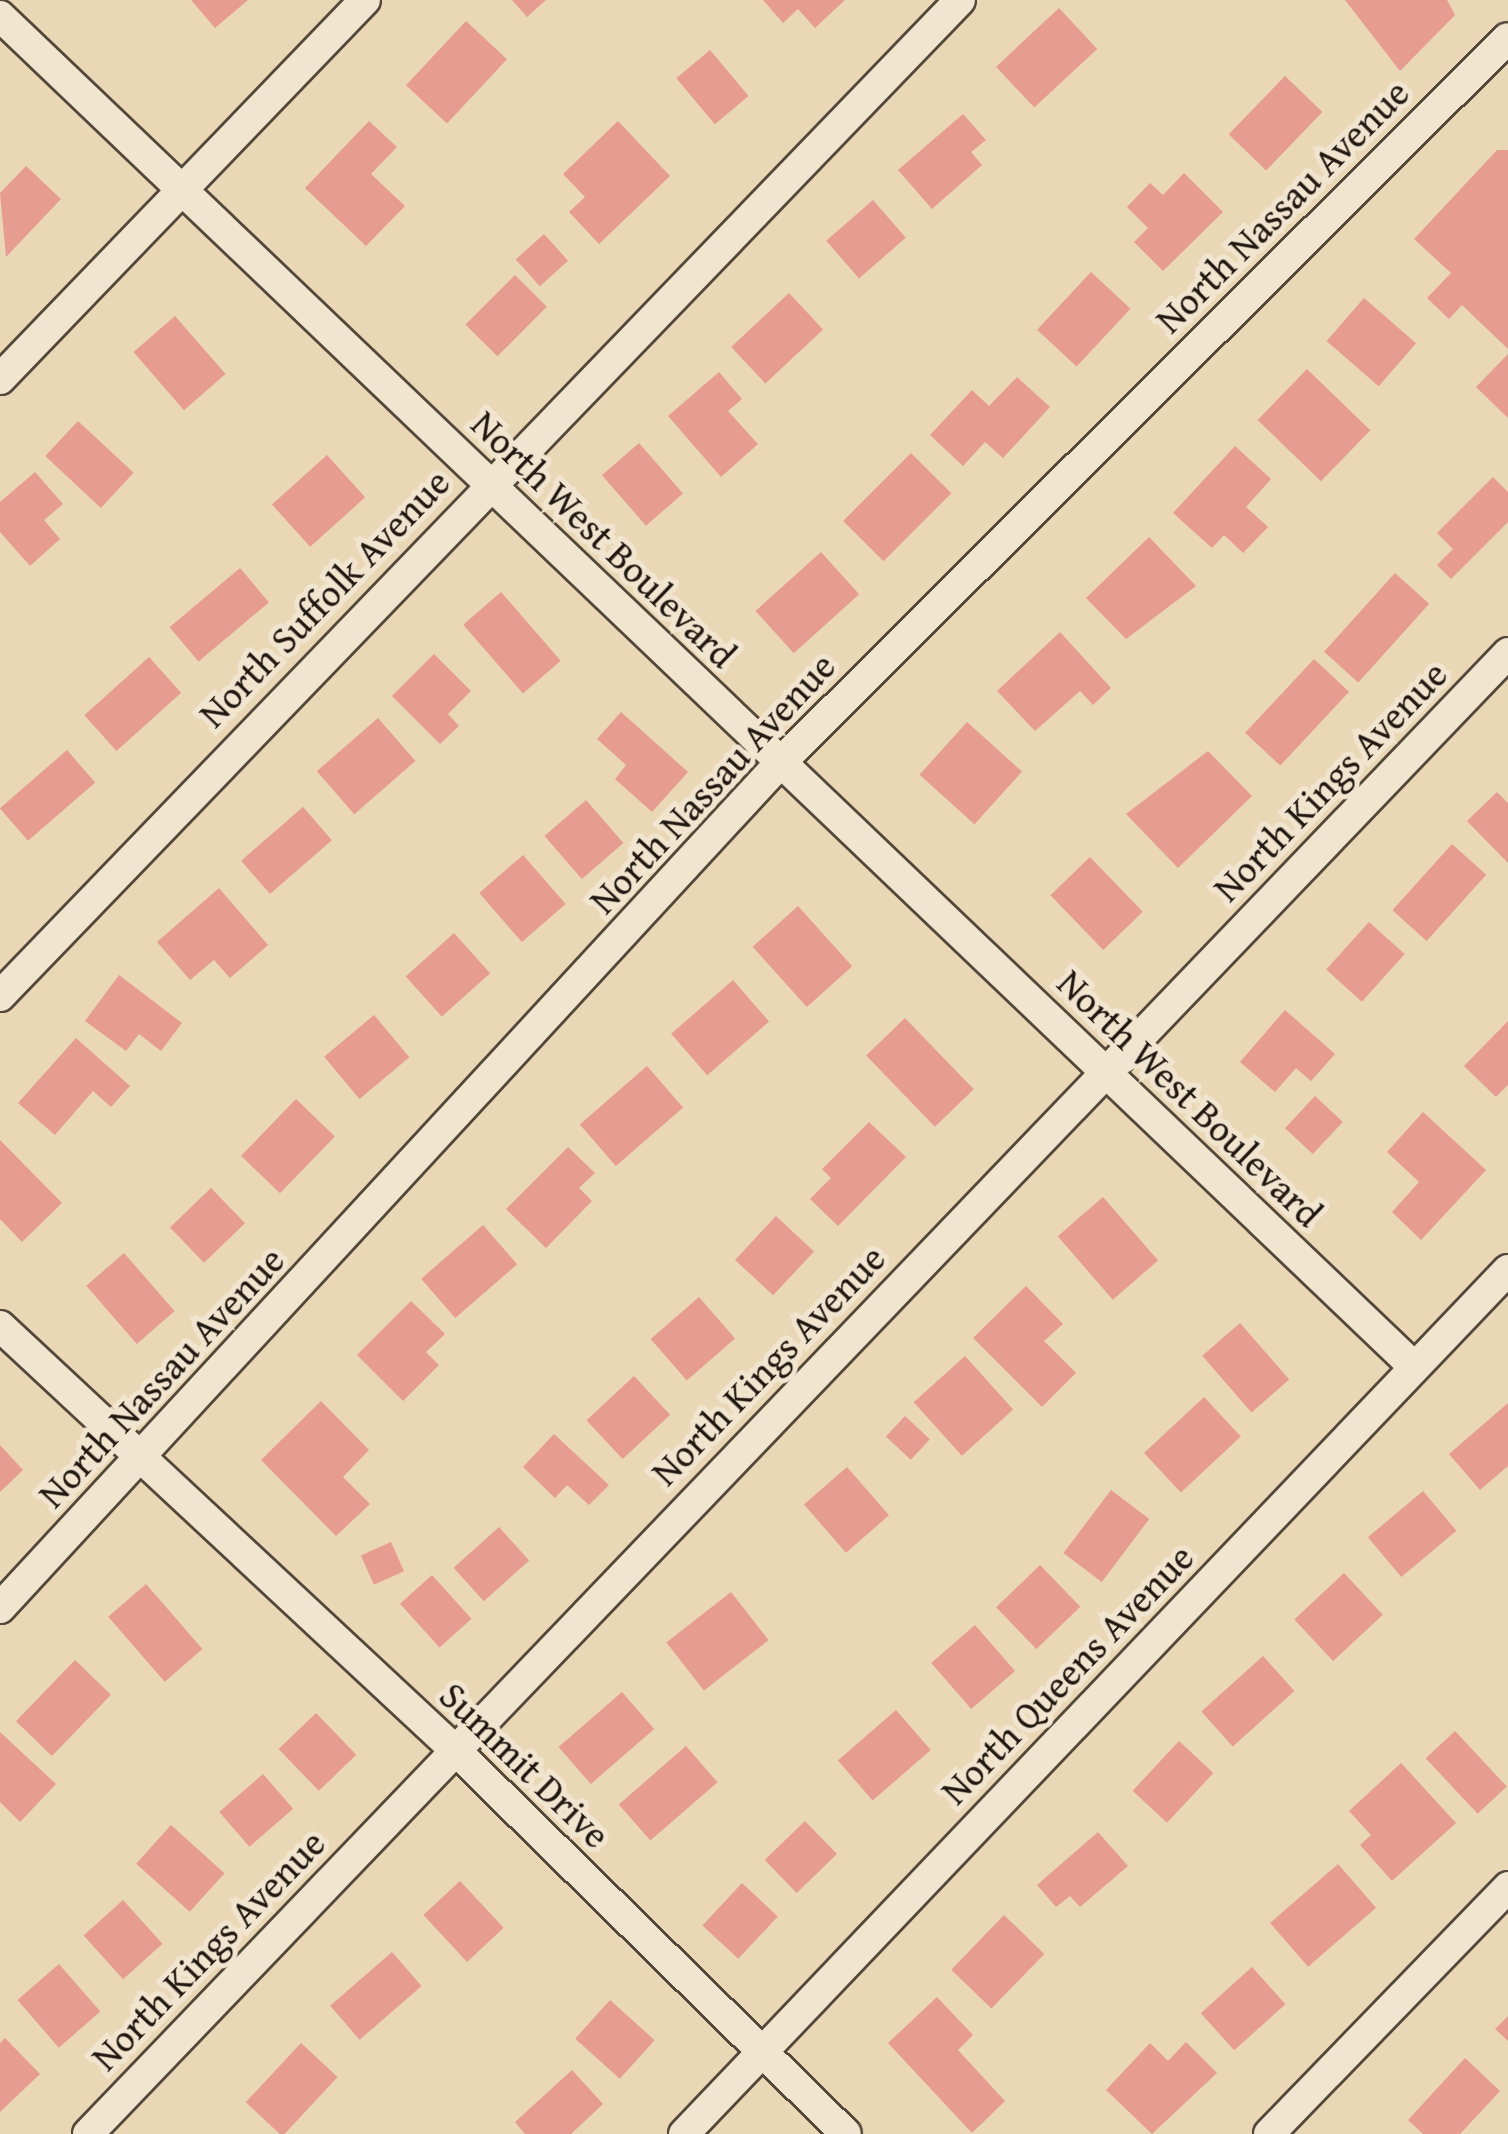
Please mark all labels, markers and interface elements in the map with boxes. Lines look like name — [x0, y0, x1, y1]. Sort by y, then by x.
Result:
street label: North Nassau Avenue — [1146, 70, 1418, 342]
street label: North West Boulevard — [462, 401, 746, 677]
street label: North Suffolk Avenue — [189, 460, 459, 736]
street label: North Nassau Avenue — [580, 643, 844, 923]
street label: North Kings Avenue — [1204, 651, 1456, 911]
street label: North West Boulevard — [1048, 960, 1332, 1236]
street label: North Kings Avenue — [642, 1235, 894, 1495]
street label: North Nassau Avenue — [29, 1237, 293, 1517]
street label: North Queens Avenue — [931, 1534, 1203, 1814]
street label: Summit Drive — [430, 1673, 620, 1857]
street label: North Kings Avenue — [82, 1820, 334, 2080]

